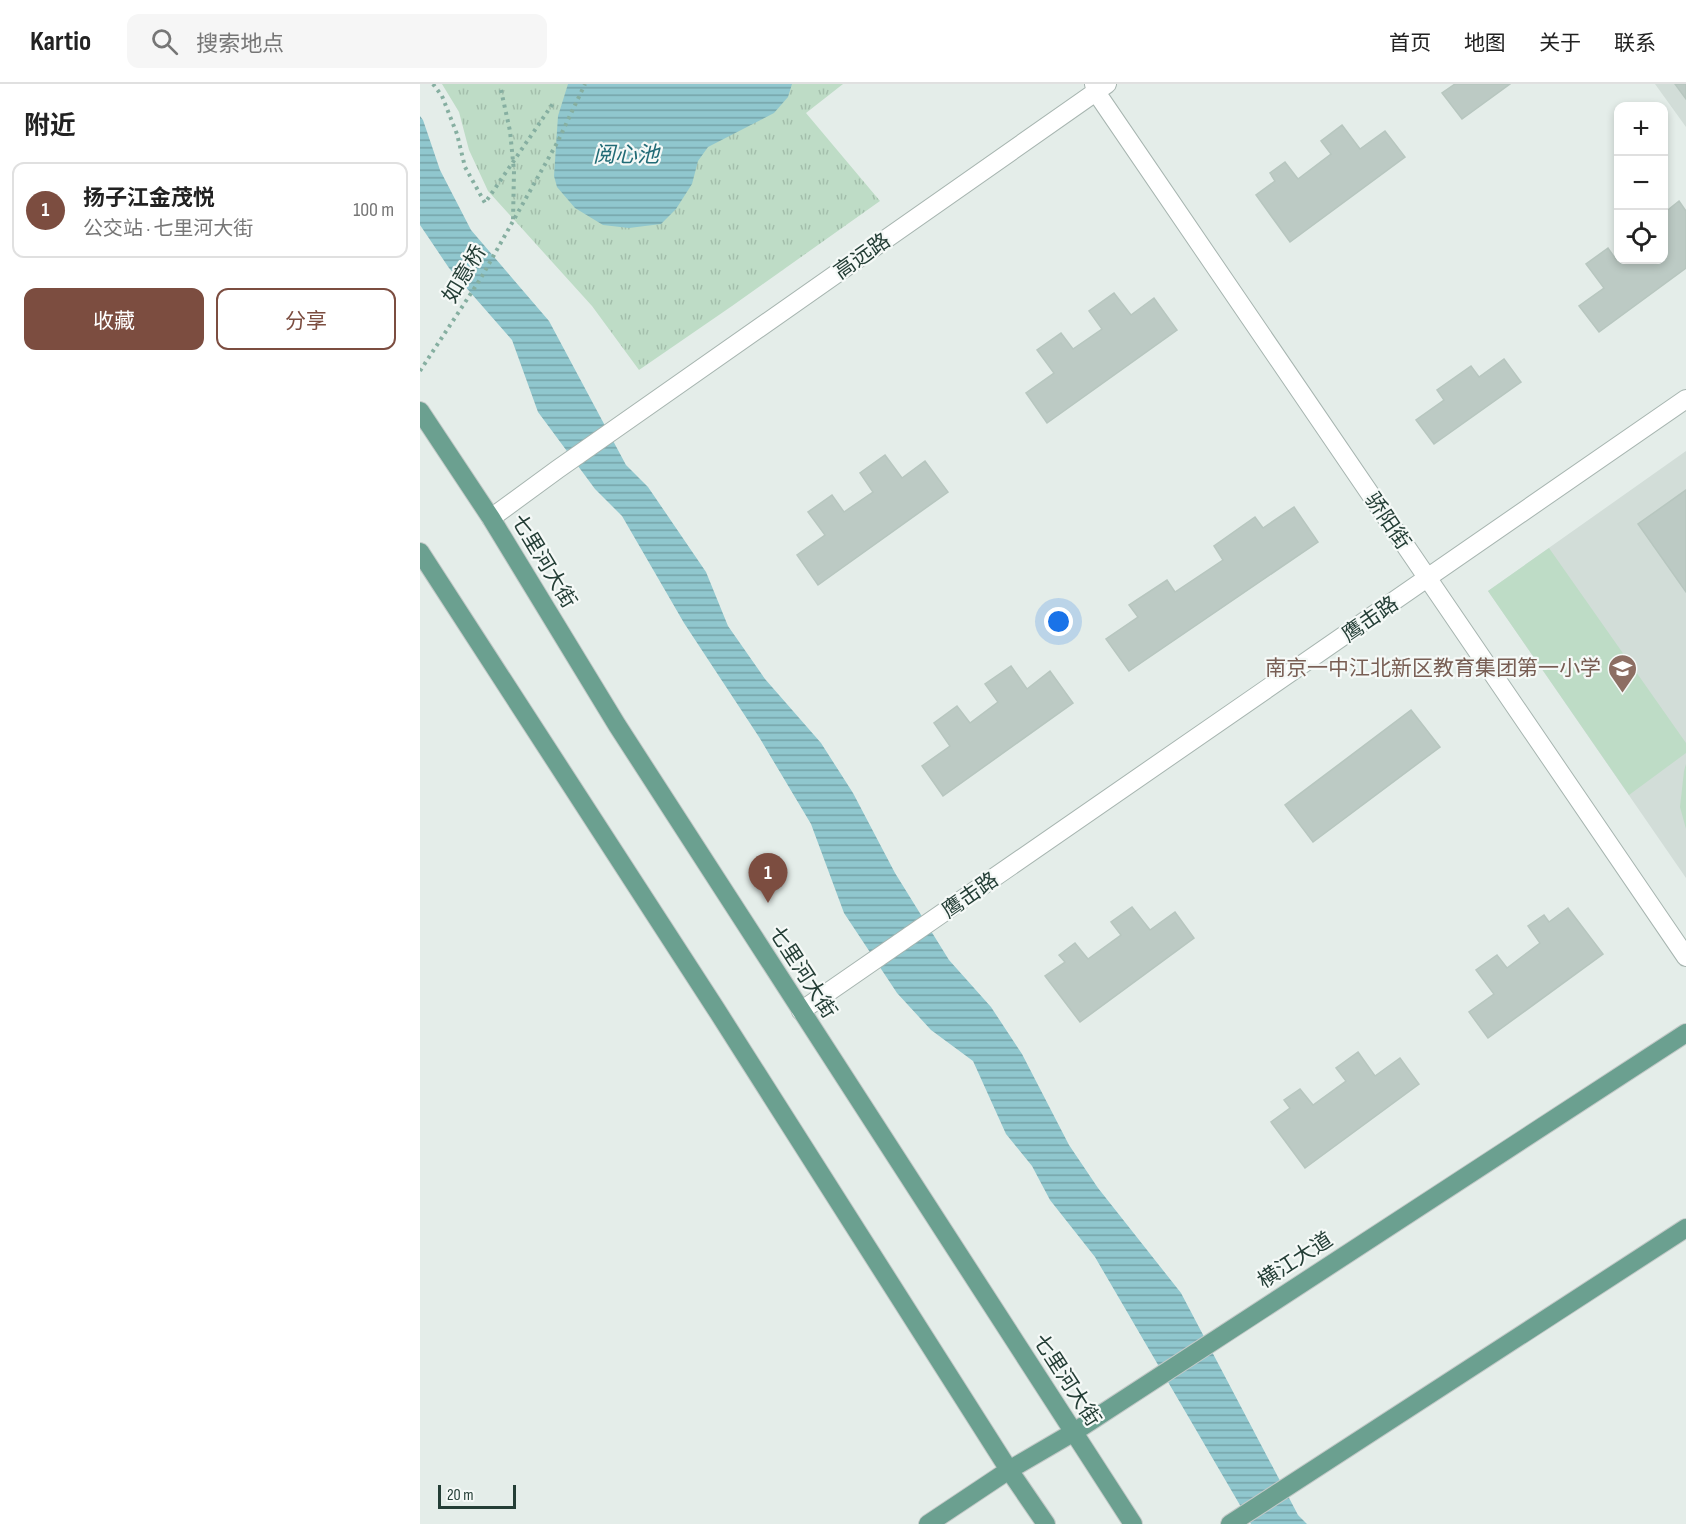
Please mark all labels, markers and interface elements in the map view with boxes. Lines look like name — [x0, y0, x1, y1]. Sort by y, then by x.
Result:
search box — [127, 14, 547, 68]
text: Kartio — [30, 25, 91, 58]
icon: search — [148, 25, 181, 58]
text: 搜索地点 — [196, 31, 284, 58]
text: 首页 — [1389, 31, 1431, 56]
text: 地图 — [1464, 31, 1506, 56]
text: 关于 — [1539, 31, 1581, 56]
text: 联系 — [1614, 31, 1656, 56]
map controls — [1614, 102, 1668, 264]
button: + — [1614, 102, 1668, 156]
text: 附近 — [24, 111, 76, 142]
water label: 阅心池 — [593, 142, 661, 169]
button: − — [1614, 156, 1668, 210]
text: 扬子江金茂悦 — [83, 185, 215, 212]
text: 1 — [42, 198, 49, 222]
text: 100 m — [353, 198, 394, 222]
button: locate — [1614, 210, 1668, 264]
text: 公交站 · 七里河大街 — [83, 217, 253, 241]
street label: 高远路 — [829, 228, 895, 285]
street label: 如意桥 — [437, 241, 491, 308]
button: 收藏 — [24, 288, 204, 350]
button: 分享 — [216, 288, 396, 350]
street label: 骄阳街 — [1360, 488, 1416, 554]
street label: 七里河大街 — [506, 510, 581, 613]
street label: 鹰击路 — [1337, 591, 1403, 648]
your location — [1044, 607, 1073, 636]
school or university icon: 南京一中江北新区教育集团第一小学 — [1606, 652, 1638, 694]
place label: 南京一中江北新区教育集团第一小学 — [1265, 656, 1601, 681]
pin: 1 — [748, 854, 788, 903]
street label: 鹰击路 — [937, 867, 1003, 924]
street label: 七里河大街 — [764, 921, 842, 1023]
street label: 横江大道 — [1253, 1227, 1337, 1294]
street label: 七里河大街 — [1028, 1329, 1106, 1431]
scale bar — [438, 1482, 516, 1510]
text: 20 m — [447, 1486, 474, 1505]

